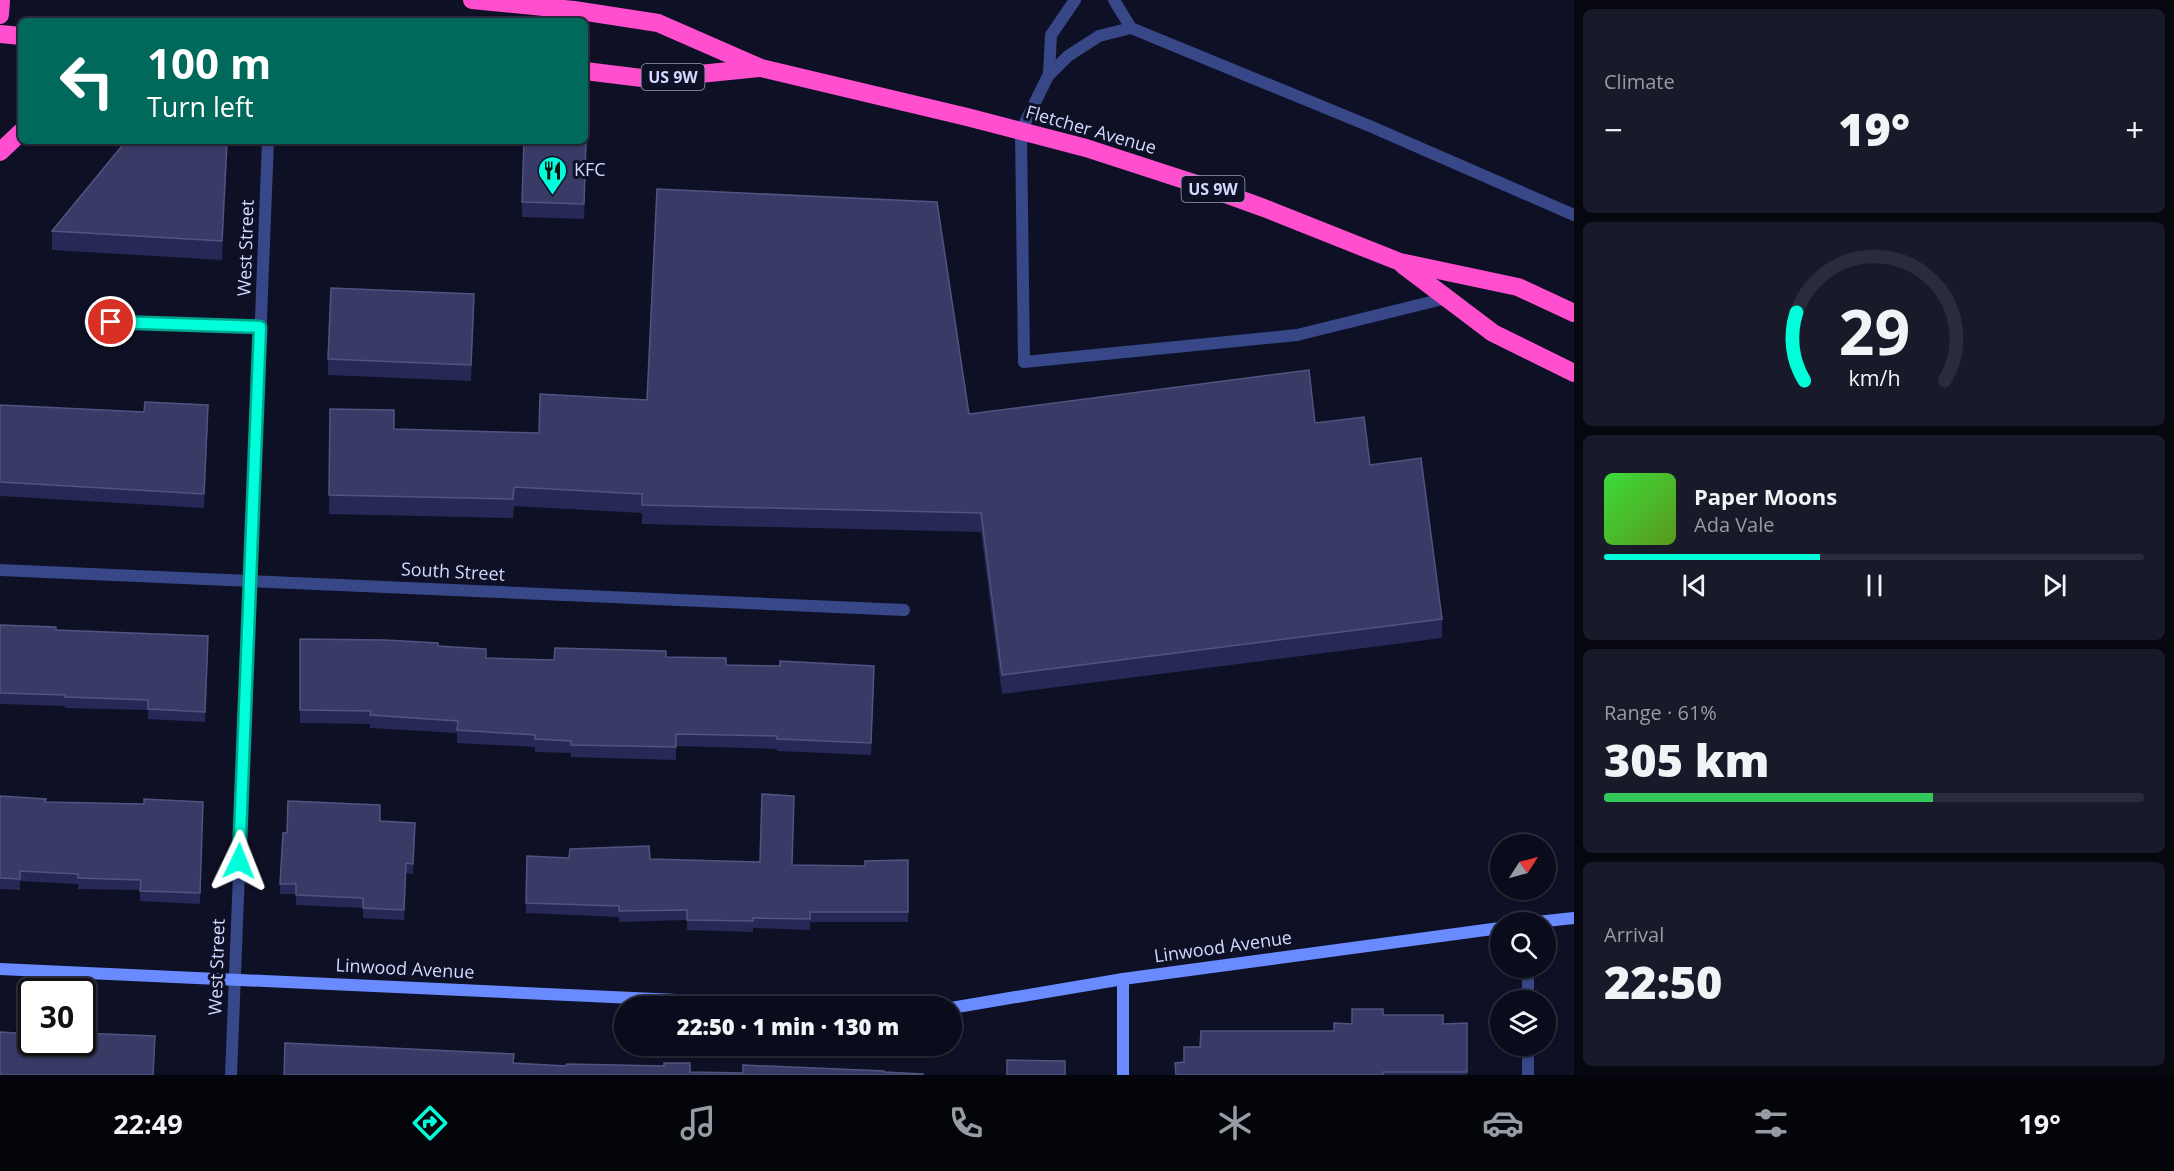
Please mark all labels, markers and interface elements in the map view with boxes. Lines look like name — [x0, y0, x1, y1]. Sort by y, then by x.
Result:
text: 100 m — [147, 34, 271, 91]
icon: left — [48, 42, 126, 120]
road number: US 9W — [642, 64, 704, 90]
text: Climate — [1604, 68, 1675, 95]
text: Turn left — [147, 88, 254, 125]
text: 19° — [1838, 98, 1910, 159]
street label: Fletcher Avenue — [1023, 99, 1159, 159]
text: − — [1604, 107, 1623, 152]
text: + — [2125, 107, 2144, 152]
restaurant icon: KFC — [537, 154, 569, 196]
place label: KFC — [574, 157, 606, 181]
road number: US 9W — [1182, 176, 1244, 202]
street label: West Street — [231, 199, 259, 297]
text: 29 — [1838, 288, 1910, 373]
pin — [85, 296, 136, 347]
icon: arrive — [94, 305, 127, 338]
text: km/h — [1848, 364, 1900, 393]
text: Paper Moons — [1694, 481, 1837, 511]
text: Ada Vale — [1694, 511, 1775, 538]
street label: South Street — [400, 556, 506, 586]
icon: previous — [1678, 569, 1711, 602]
icon: pause — [1858, 569, 1891, 602]
icon: next — [2038, 569, 2071, 602]
text: Range · 61% — [1604, 699, 1717, 726]
text: 305 km — [1604, 729, 1769, 790]
position arrow — [207, 829, 271, 893]
north arrow — [1490, 834, 1556, 900]
map controls — [1490, 834, 1556, 1056]
button: search — [1490, 912, 1556, 978]
street label: West Street — [202, 918, 230, 1016]
text: Arrival — [1604, 921, 1664, 948]
street label: Linwood Avenue — [1152, 924, 1293, 968]
text: 22:50 — [1604, 951, 1722, 1012]
street label: Linwood Avenue — [335, 952, 475, 984]
speed limit sign: 30 — [18, 978, 96, 1056]
button: layers — [1490, 990, 1556, 1056]
text: 22:50 · 1 min · 130 m — [677, 1011, 899, 1041]
icon: directions — [409, 1102, 451, 1144]
icon: music — [677, 1102, 719, 1144]
icon: phone — [945, 1102, 987, 1144]
icon: climate — [1214, 1102, 1256, 1144]
icon: car — [1482, 1102, 1524, 1144]
icon: filters — [1750, 1102, 1792, 1144]
text: 22:49 — [113, 1105, 183, 1142]
text: 19° — [2018, 1105, 2061, 1142]

